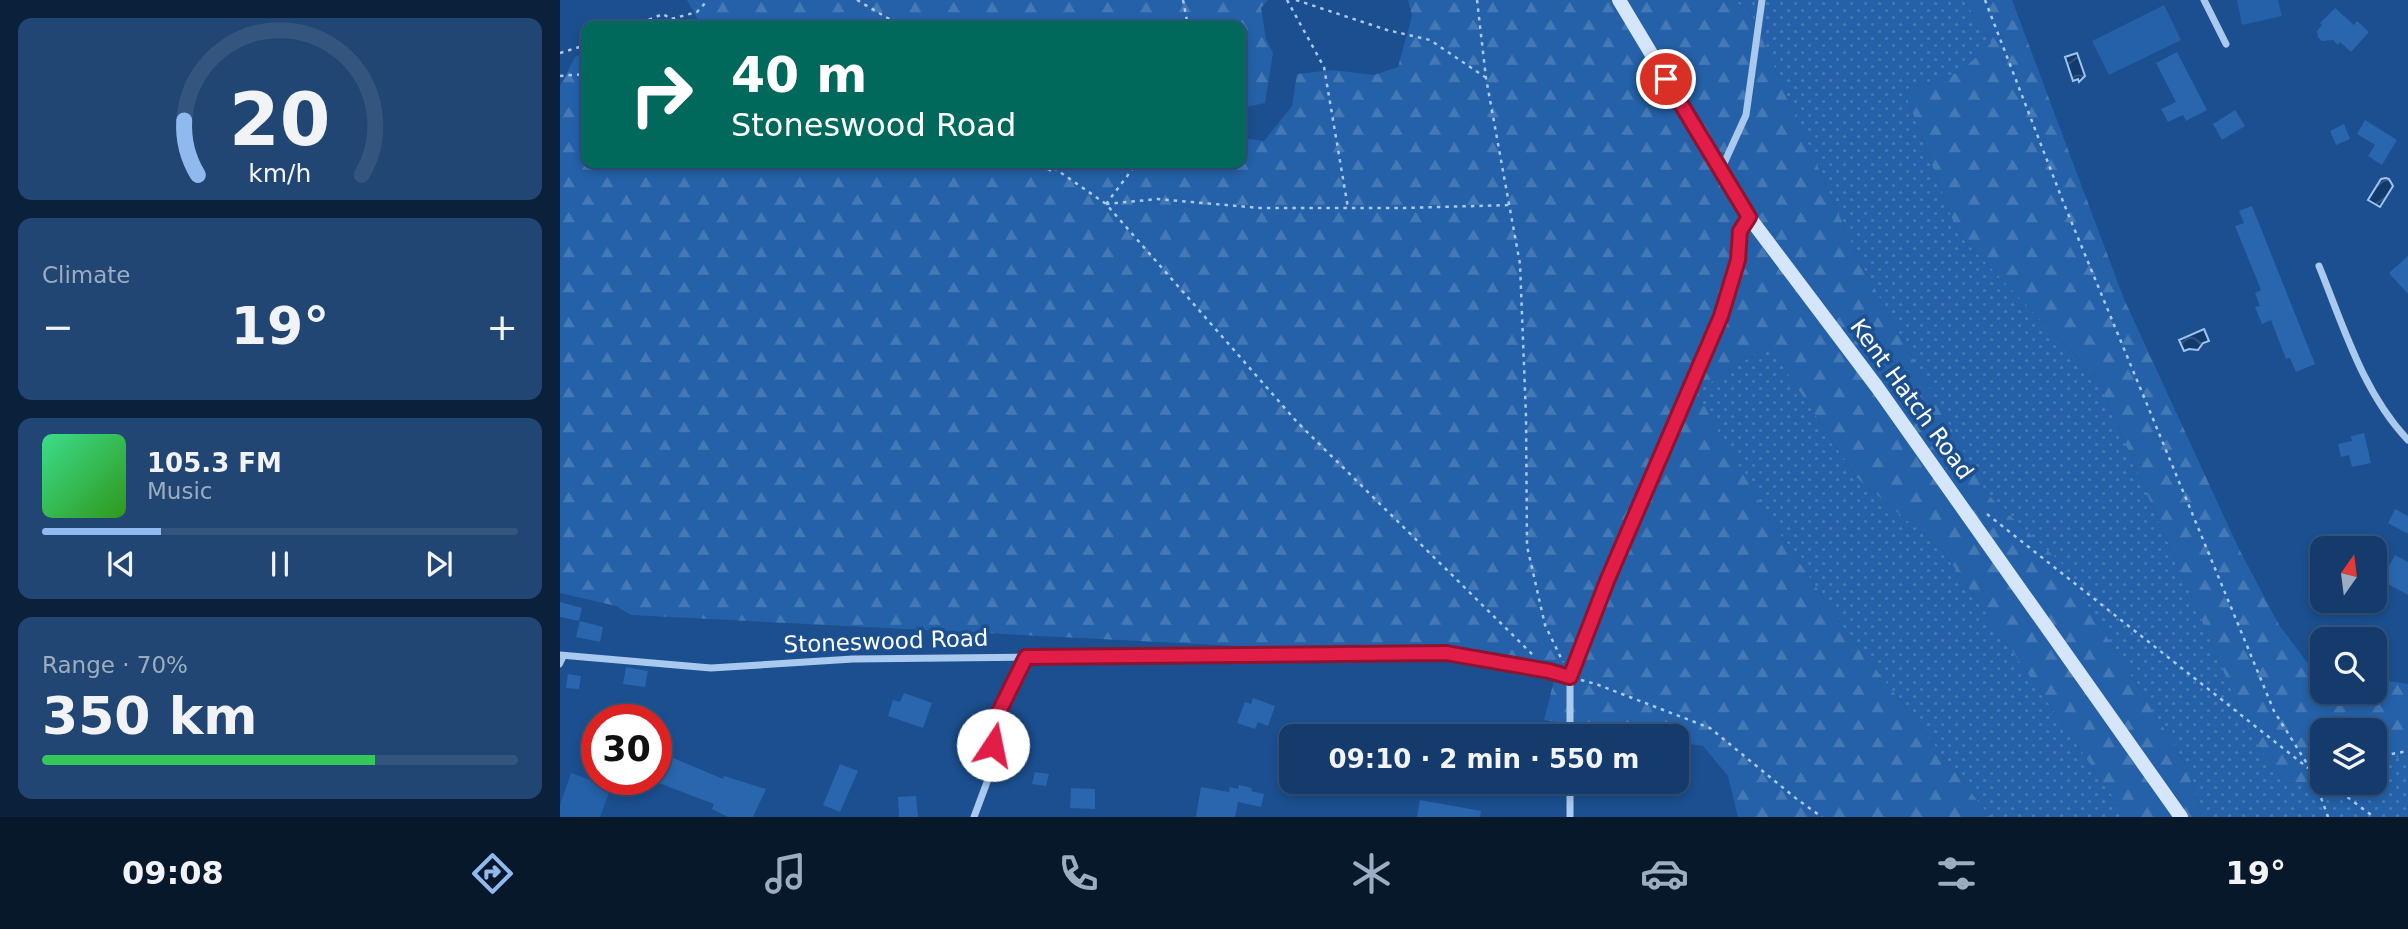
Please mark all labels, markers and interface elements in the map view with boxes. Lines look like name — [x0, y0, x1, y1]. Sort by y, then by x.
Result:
text: 40 m — [731, 47, 867, 104]
icon: right — [616, 49, 707, 140]
pin — [1636, 49, 1696, 109]
icon: arrive — [1647, 60, 1685, 98]
text: 20 — [229, 77, 331, 162]
text: Stoneswood Road — [731, 106, 1016, 144]
text: km/h — [248, 159, 312, 188]
text: Climate — [42, 262, 131, 288]
text: 19° — [231, 296, 329, 356]
text: − — [42, 305, 74, 349]
text: + — [486, 305, 518, 349]
street label: Kent Hatch Road — [1845, 314, 1979, 484]
text: 105.3 FM — [147, 448, 282, 478]
text: Music — [147, 478, 212, 504]
north arrow — [2310, 536, 2387, 612]
map controls — [2310, 536, 2387, 795]
icon: previous — [102, 545, 140, 583]
icon: pause — [261, 545, 299, 583]
icon: next — [420, 545, 458, 583]
street label: Stoneswood Road — [783, 624, 989, 658]
button: search — [2310, 627, 2387, 704]
text: Range · 70% — [42, 652, 188, 678]
text: 350 km — [42, 686, 257, 746]
speed limit sign: 30 — [581, 704, 672, 795]
position arrow — [956, 708, 1030, 782]
button: layers — [2310, 718, 2387, 795]
text: 09:10 · 2 min · 550 m — [1329, 744, 1639, 774]
icon: directions — [468, 849, 517, 898]
icon: music — [761, 849, 810, 898]
icon: phone — [1054, 849, 1103, 898]
icon: climate — [1347, 849, 1396, 898]
icon: car — [1640, 849, 1689, 898]
icon: filters — [1932, 849, 1981, 898]
text: 09:08 — [122, 854, 224, 892]
text: 19° — [2225, 854, 2286, 892]

